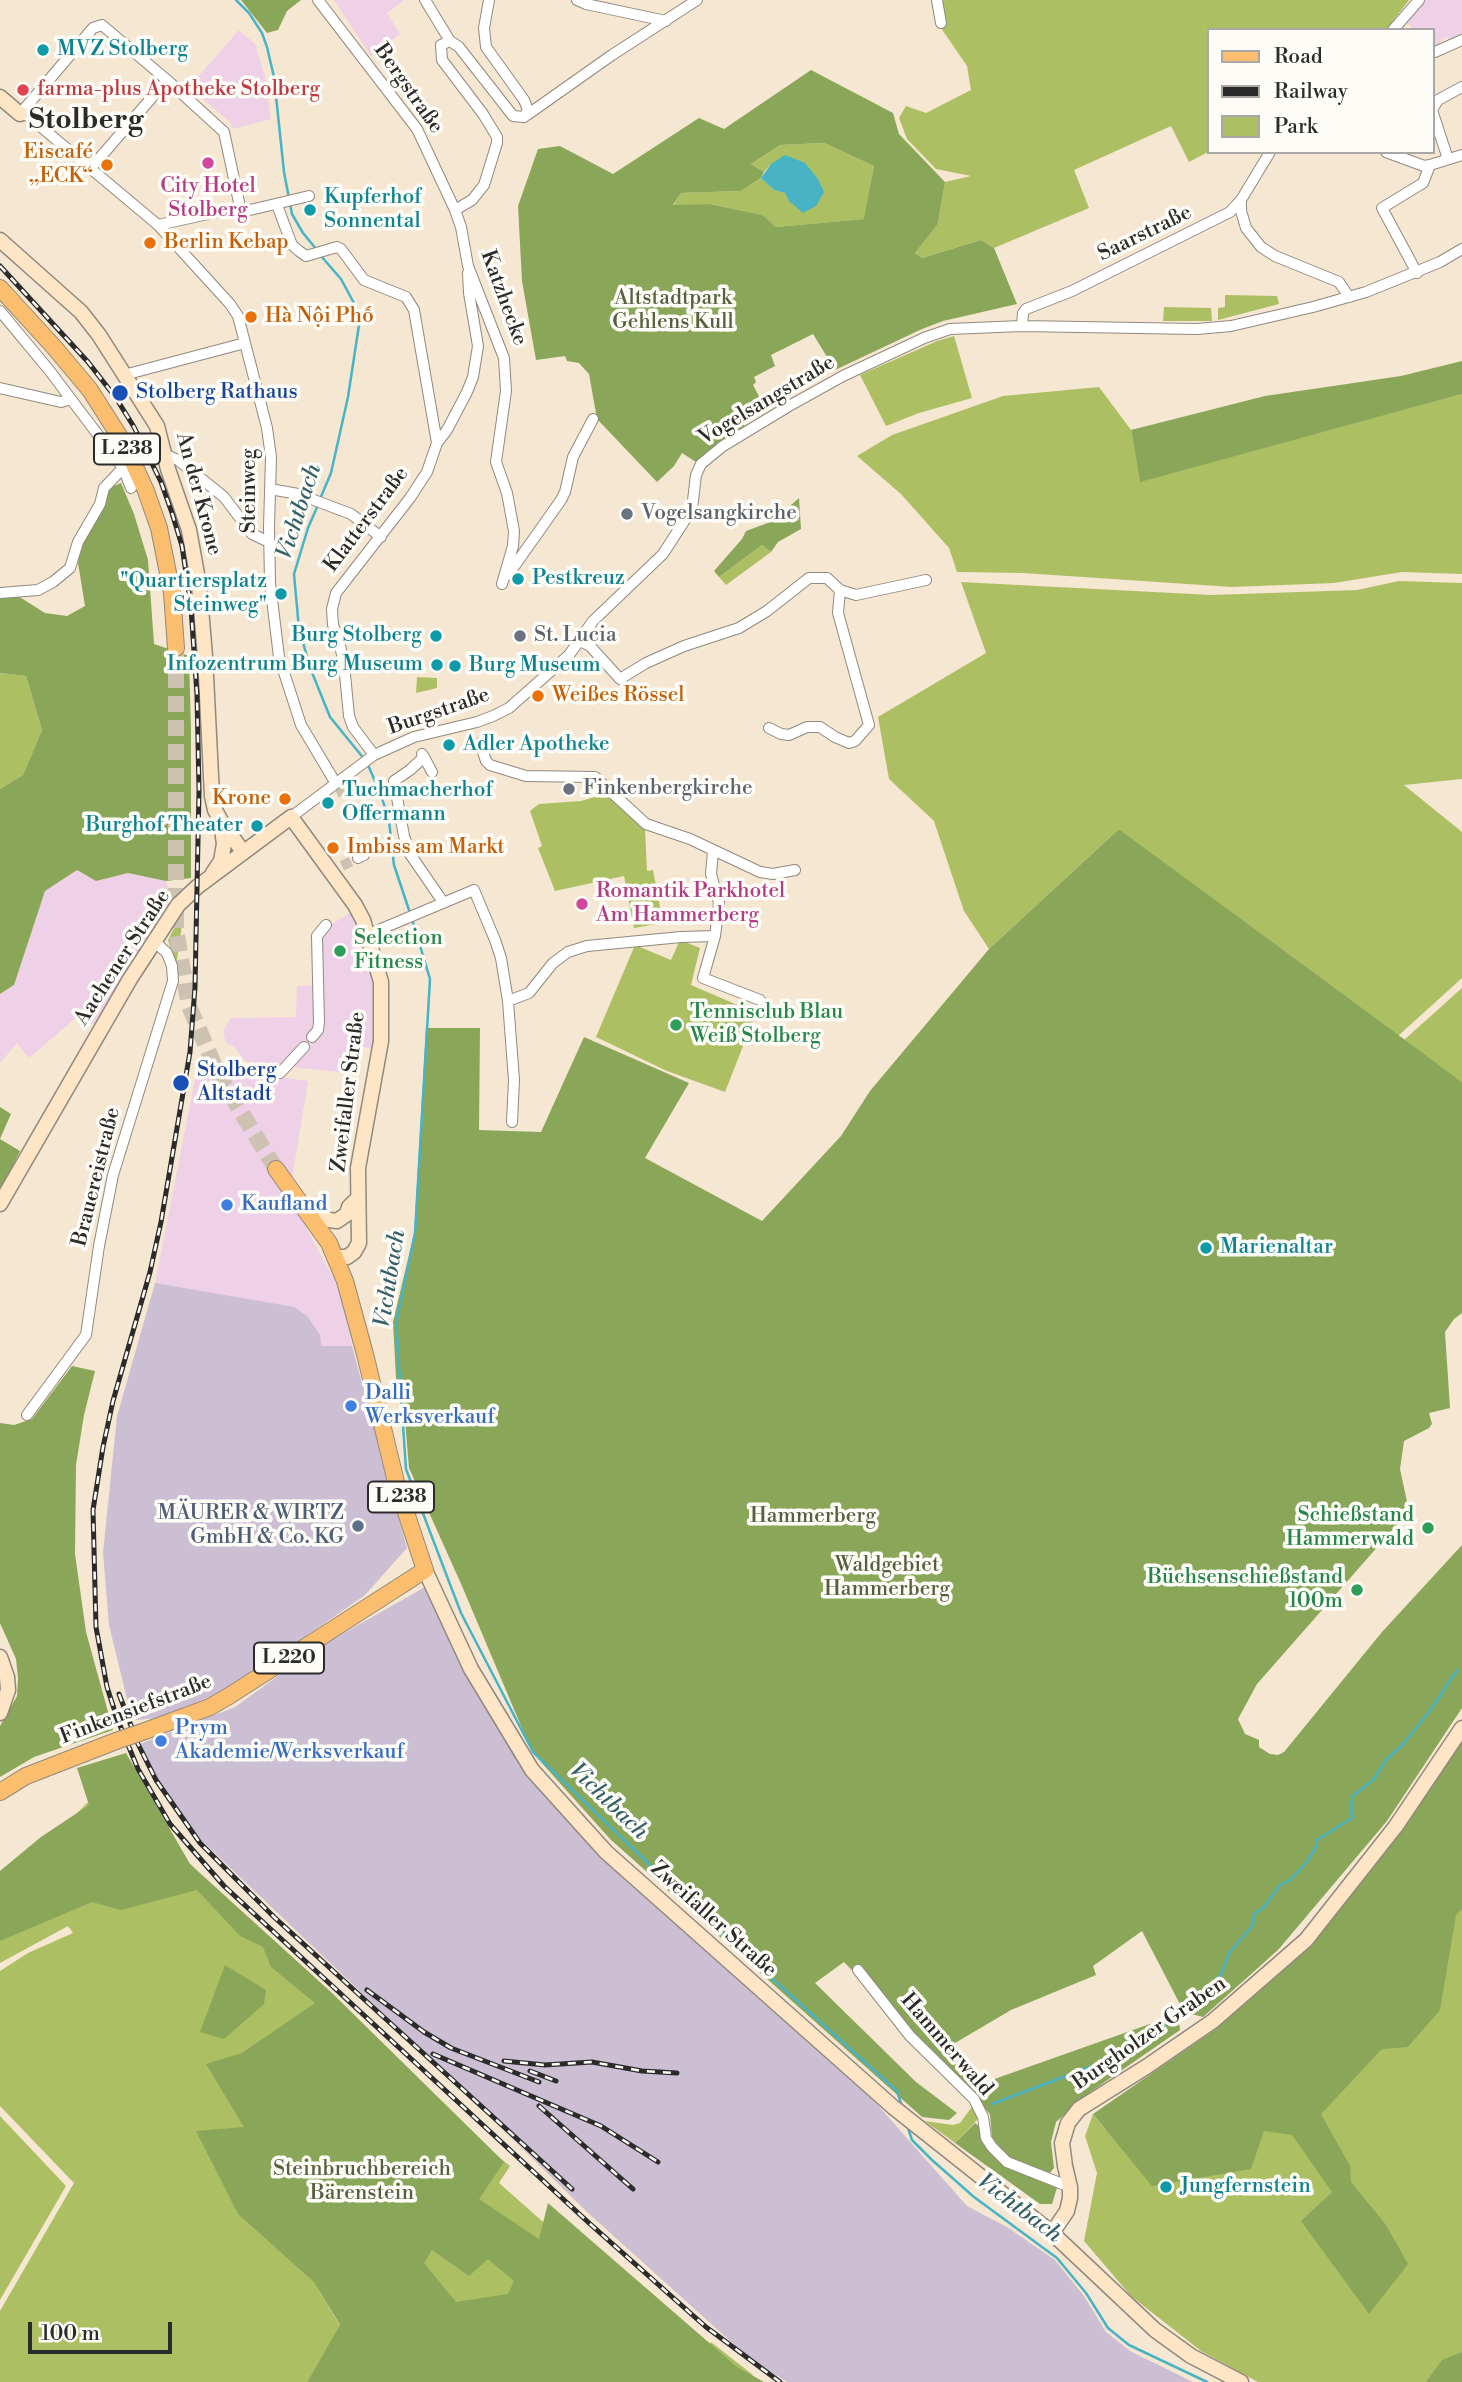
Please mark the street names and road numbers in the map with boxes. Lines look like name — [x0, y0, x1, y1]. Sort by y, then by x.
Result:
street label: Bergstraße — [368, 39, 448, 139]
street label: Saarstraße — [1094, 200, 1196, 268]
street label: Katzhecke — [474, 247, 532, 349]
street label: Vogelsangstraße — [694, 350, 840, 452]
street label: An der Krone — [169, 430, 227, 558]
road number: L 238 — [94, 433, 160, 464]
street label: Steinweg — [237, 448, 263, 534]
street label: Klatterstraße — [319, 462, 415, 578]
street label: Burgstraße — [385, 683, 493, 741]
street label: Aachener Straße — [70, 885, 176, 1031]
street label: Zweifaller Straße — [327, 1010, 371, 1174]
street label: Brauereistraße — [68, 1105, 126, 1249]
road number: L 238 — [368, 1482, 434, 1512]
road number: L 220 — [254, 1642, 324, 1674]
street label: Finkensiefstraße — [57, 1670, 215, 1750]
street label: Zweifaller Straße — [645, 1857, 781, 1983]
street label: Burgholzer Graben — [1069, 1972, 1231, 2096]
street label: Hammerwald — [894, 1988, 998, 2102]

